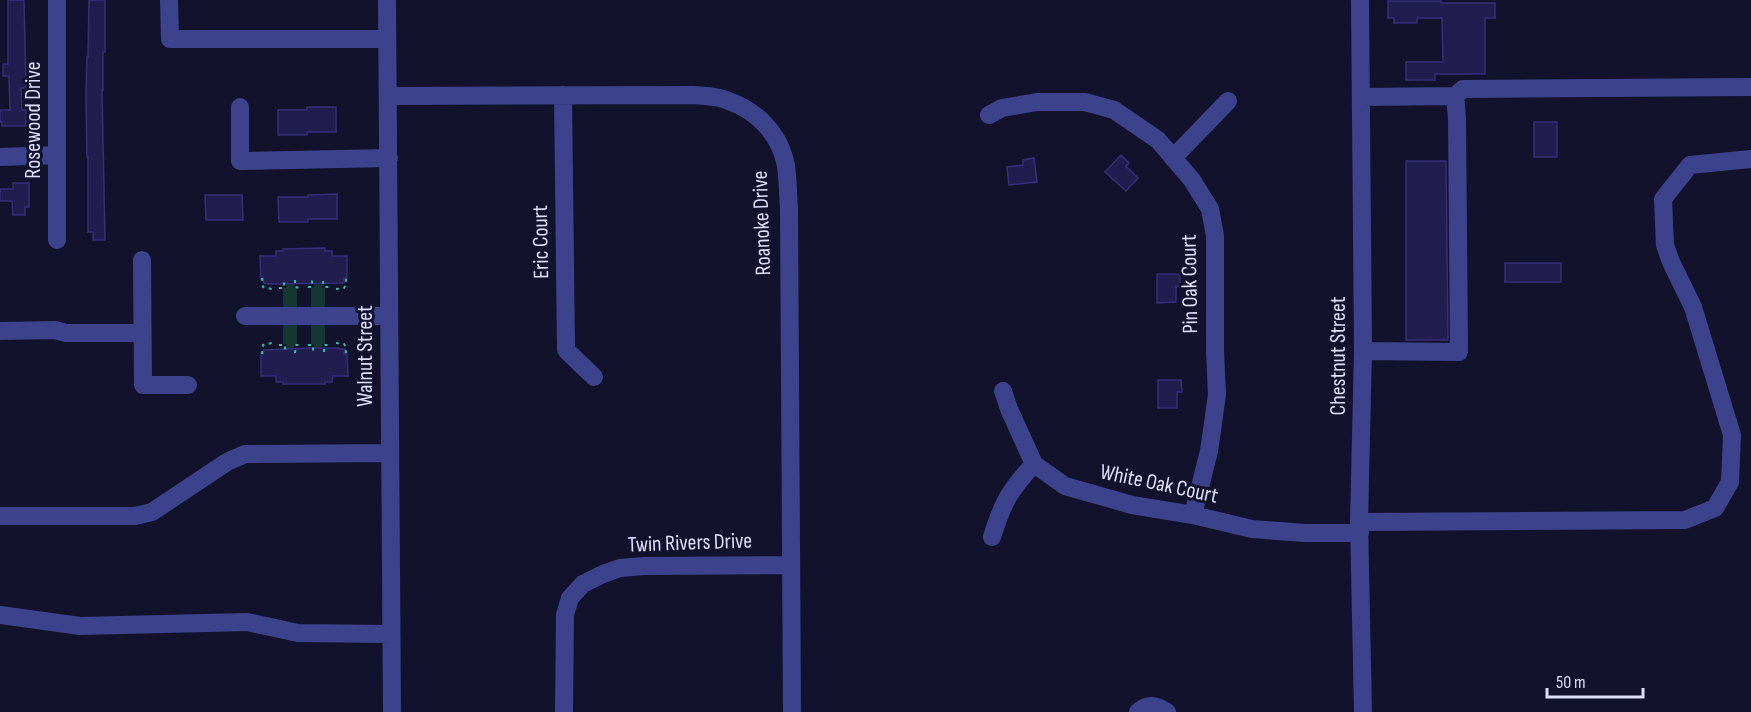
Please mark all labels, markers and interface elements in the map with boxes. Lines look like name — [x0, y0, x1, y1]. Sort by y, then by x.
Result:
street label: Rosewood Drive — [20, 61, 47, 179]
street label: Roanoke Drive — [747, 170, 777, 276]
street label: Eric Court — [527, 205, 555, 279]
street label: Pin Oak Court — [1176, 234, 1204, 334]
street label: Chestnut Street — [1325, 296, 1352, 415]
street label: Walnut Street — [352, 305, 379, 407]
street label: White Oak Court — [1098, 458, 1221, 510]
street label: Twin Rivers Drive — [627, 527, 753, 559]
scale bar — [1547, 661, 1643, 699]
text: 50 m — [1556, 672, 1586, 693]

